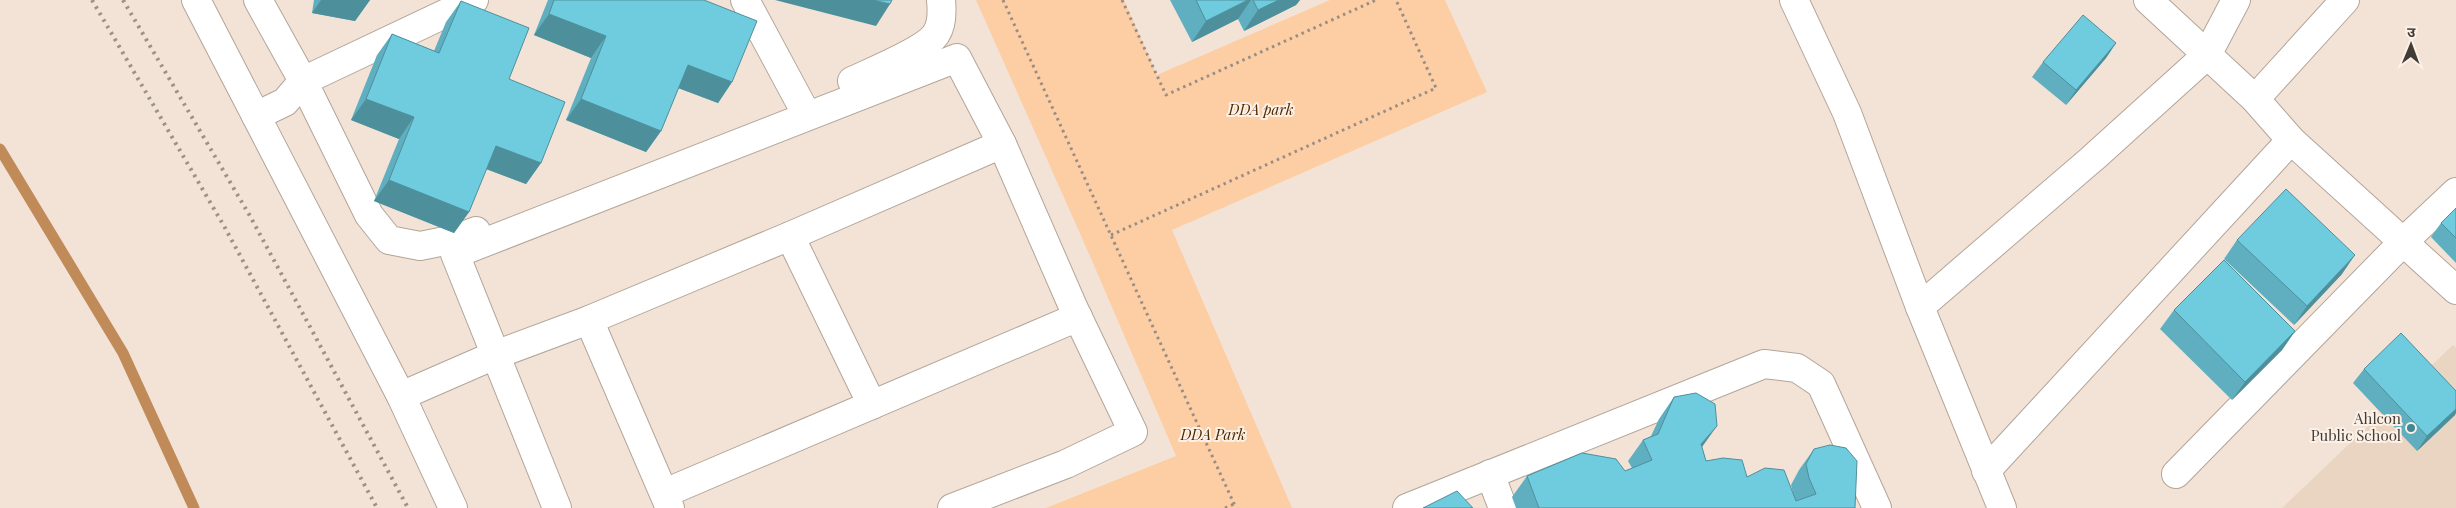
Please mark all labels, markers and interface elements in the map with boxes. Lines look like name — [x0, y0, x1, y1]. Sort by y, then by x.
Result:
north arrow — [2386, 20, 2436, 70]
text: उ — [2407, 22, 2416, 41]
park label: DDA park — [1228, 99, 1294, 119]
place label: Ahlcon Public School — [2311, 408, 2401, 445]
marker: Ahlcon Public School — [2405, 422, 2417, 434]
park label: DDA Park — [1179, 424, 1246, 444]

